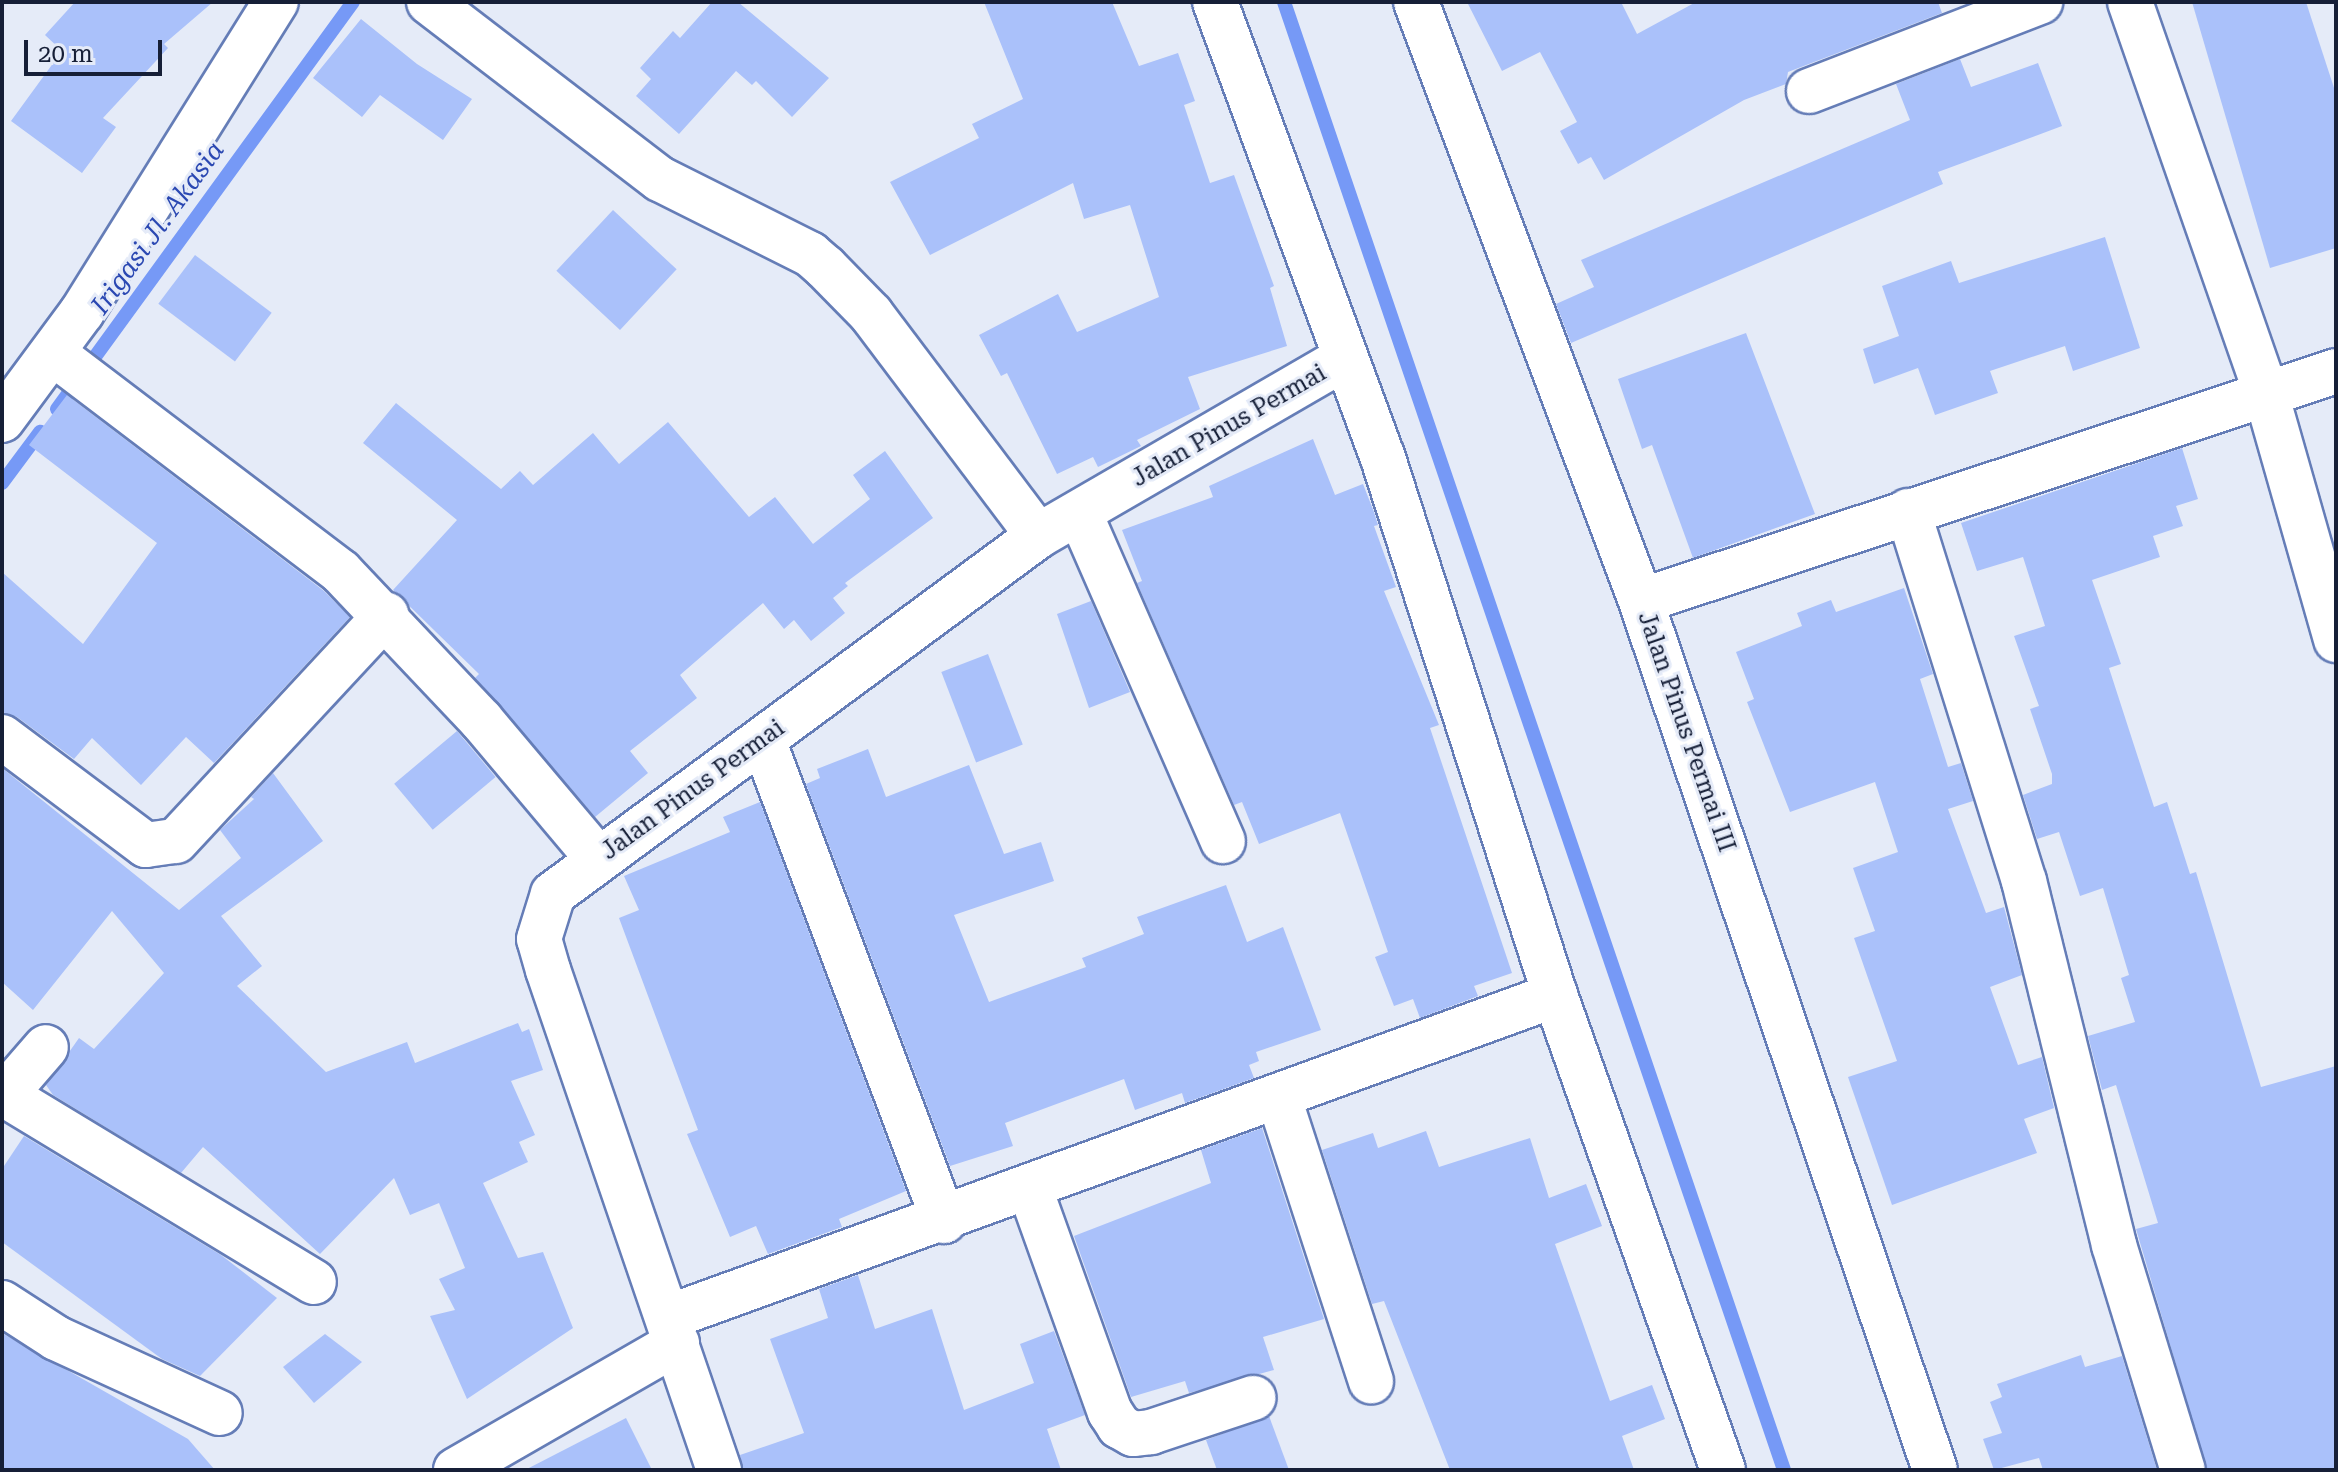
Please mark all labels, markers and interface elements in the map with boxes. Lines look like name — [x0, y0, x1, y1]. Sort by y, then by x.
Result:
scale bar — [28, 24, 166, 74]
text: 20 m — [38, 40, 93, 68]
water label: Irigasi Jl. Akasia — [85, 136, 231, 320]
street label: Jalan Pinus Permai — [1127, 359, 1331, 493]
street label: Jalan Pinus Permai III — [1631, 608, 1741, 856]
street label: Jalan Pinus Permai — [596, 714, 790, 866]

